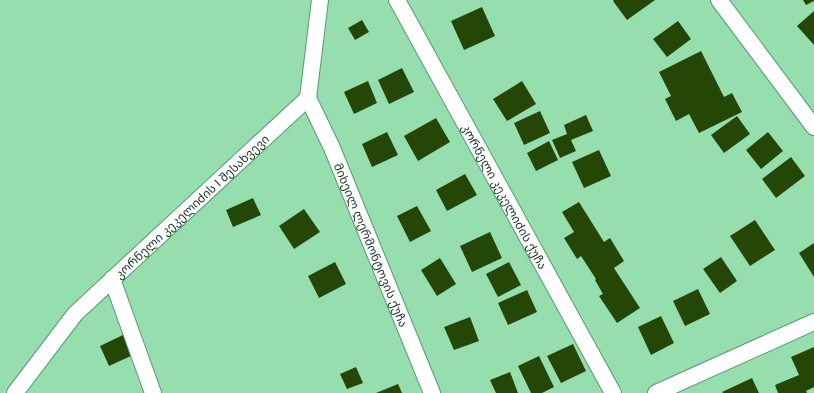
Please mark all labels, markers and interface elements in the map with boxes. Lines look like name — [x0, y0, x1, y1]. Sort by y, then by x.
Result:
street label: კორნელი კეკელიძის ქუჩა — [459, 121, 551, 272]
street label: კორნელი კეკელიძის I შესახვევი — [111, 131, 272, 281]
street label: მიხეილ ლერმონტოვის ქუჩა — [331, 160, 412, 329]

